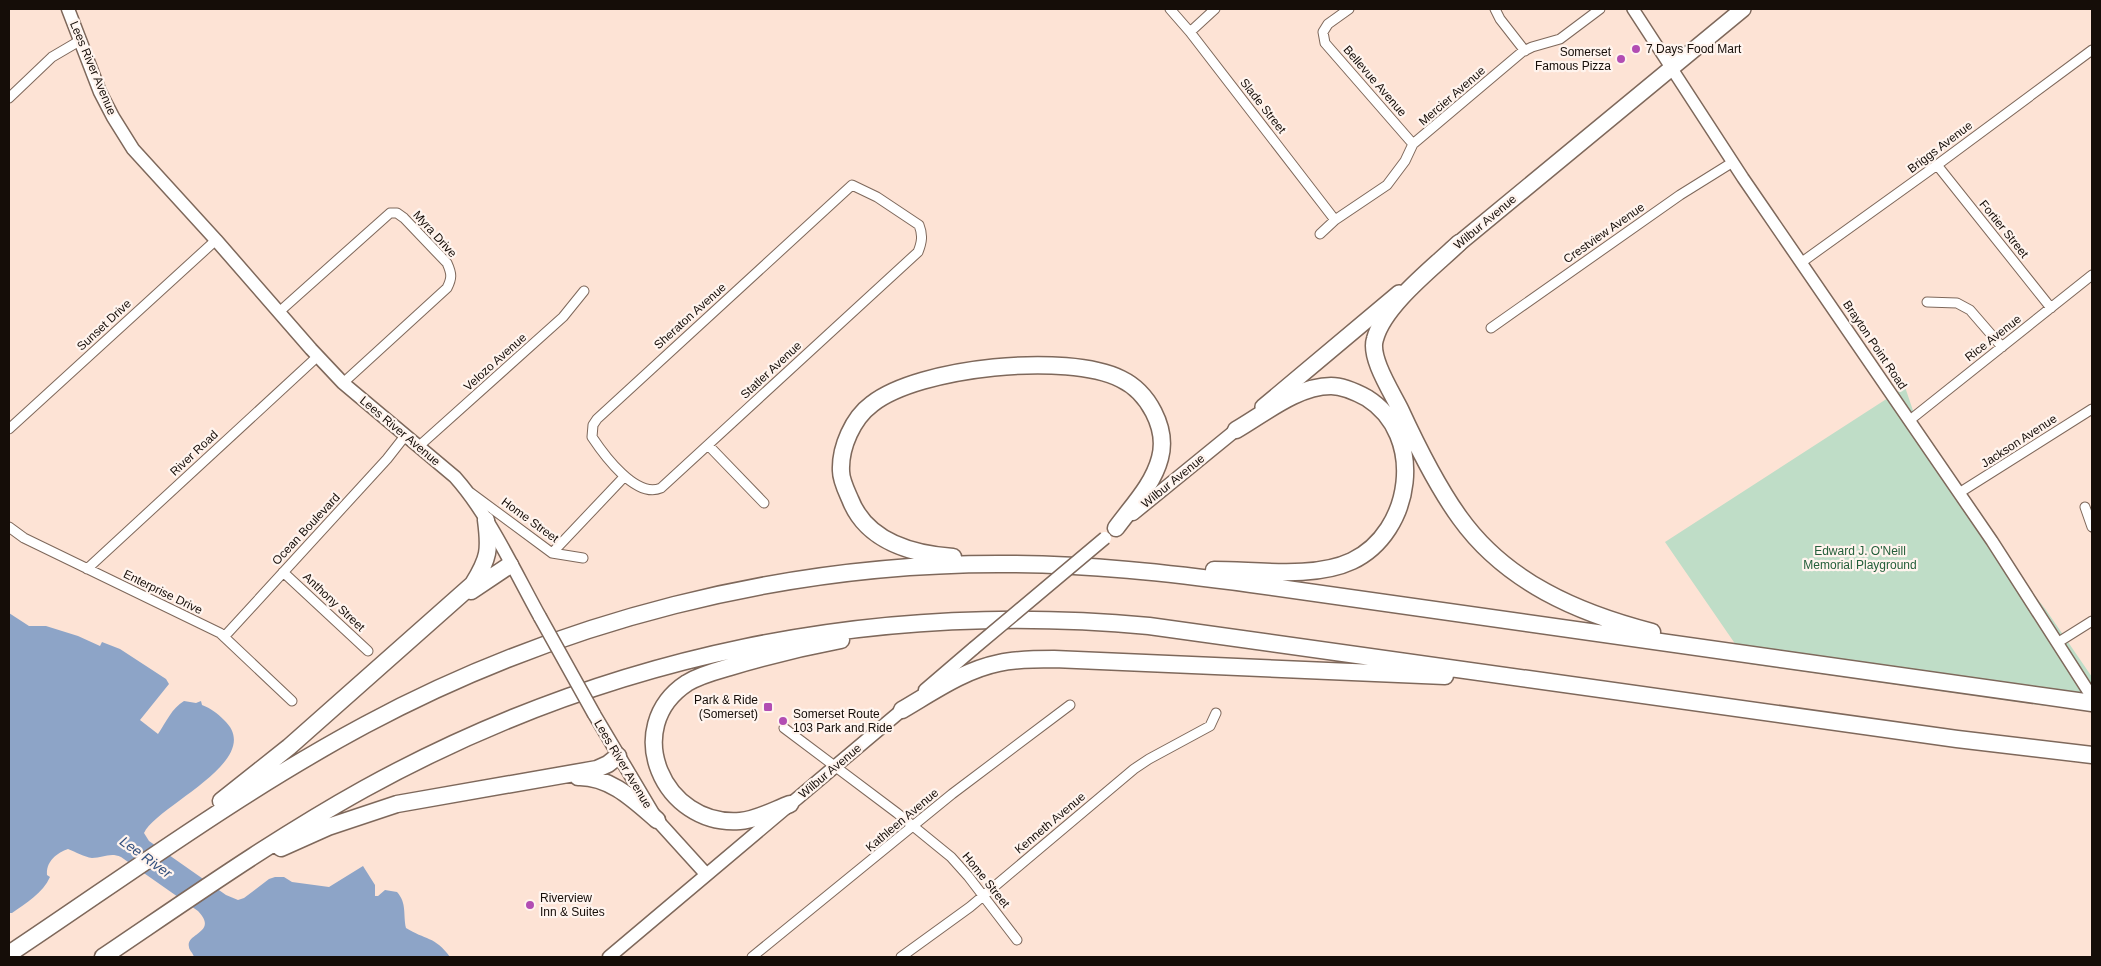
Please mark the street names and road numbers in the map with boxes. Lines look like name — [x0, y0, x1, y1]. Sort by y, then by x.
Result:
street label: Lees River Avenue — [67, 19, 119, 117]
street label: Bellevue Avenue — [1340, 43, 1410, 119]
street label: Mercier Avenue — [1416, 63, 1488, 129]
street label: Slade Street — [1237, 76, 1289, 137]
street label: Briggs Avenue — [1905, 118, 1975, 176]
street label: Wilbur Avenue — [1451, 192, 1519, 252]
street label: Fortier Street — [1977, 197, 2032, 261]
street label: Crestview Avenue — [1561, 200, 1648, 266]
street label: Myra Drive — [410, 208, 460, 260]
street label: Sheraton Avenue — [651, 280, 729, 352]
street label: Sunset Drive — [74, 296, 134, 354]
street label: Brayton Point Road — [1840, 298, 1910, 392]
street label: Rice Avenue — [1962, 312, 2024, 364]
street label: Velozo Avenue — [461, 330, 529, 394]
street label: Statler Avenue — [738, 338, 804, 402]
street label: Lees River Avenue — [357, 393, 443, 469]
street label: Jackson Avenue — [1979, 411, 2060, 471]
street label: River Road — [167, 427, 221, 479]
street label: Wilbur Avenue — [1139, 451, 1208, 511]
street label: Ocean Boulevard — [269, 490, 343, 568]
street label: Home Street — [499, 495, 562, 546]
street label: Enterprise Drive — [121, 567, 205, 617]
street label: Anthony Street — [300, 570, 368, 635]
street label: Lees River Avenue — [591, 717, 655, 811]
street label: Wilbur Avenue — [796, 741, 864, 801]
street label: Kathleen Avenue — [863, 785, 941, 854]
street label: Kenneth Avenue — [1012, 789, 1088, 857]
street label: Home Street — [959, 849, 1013, 911]

